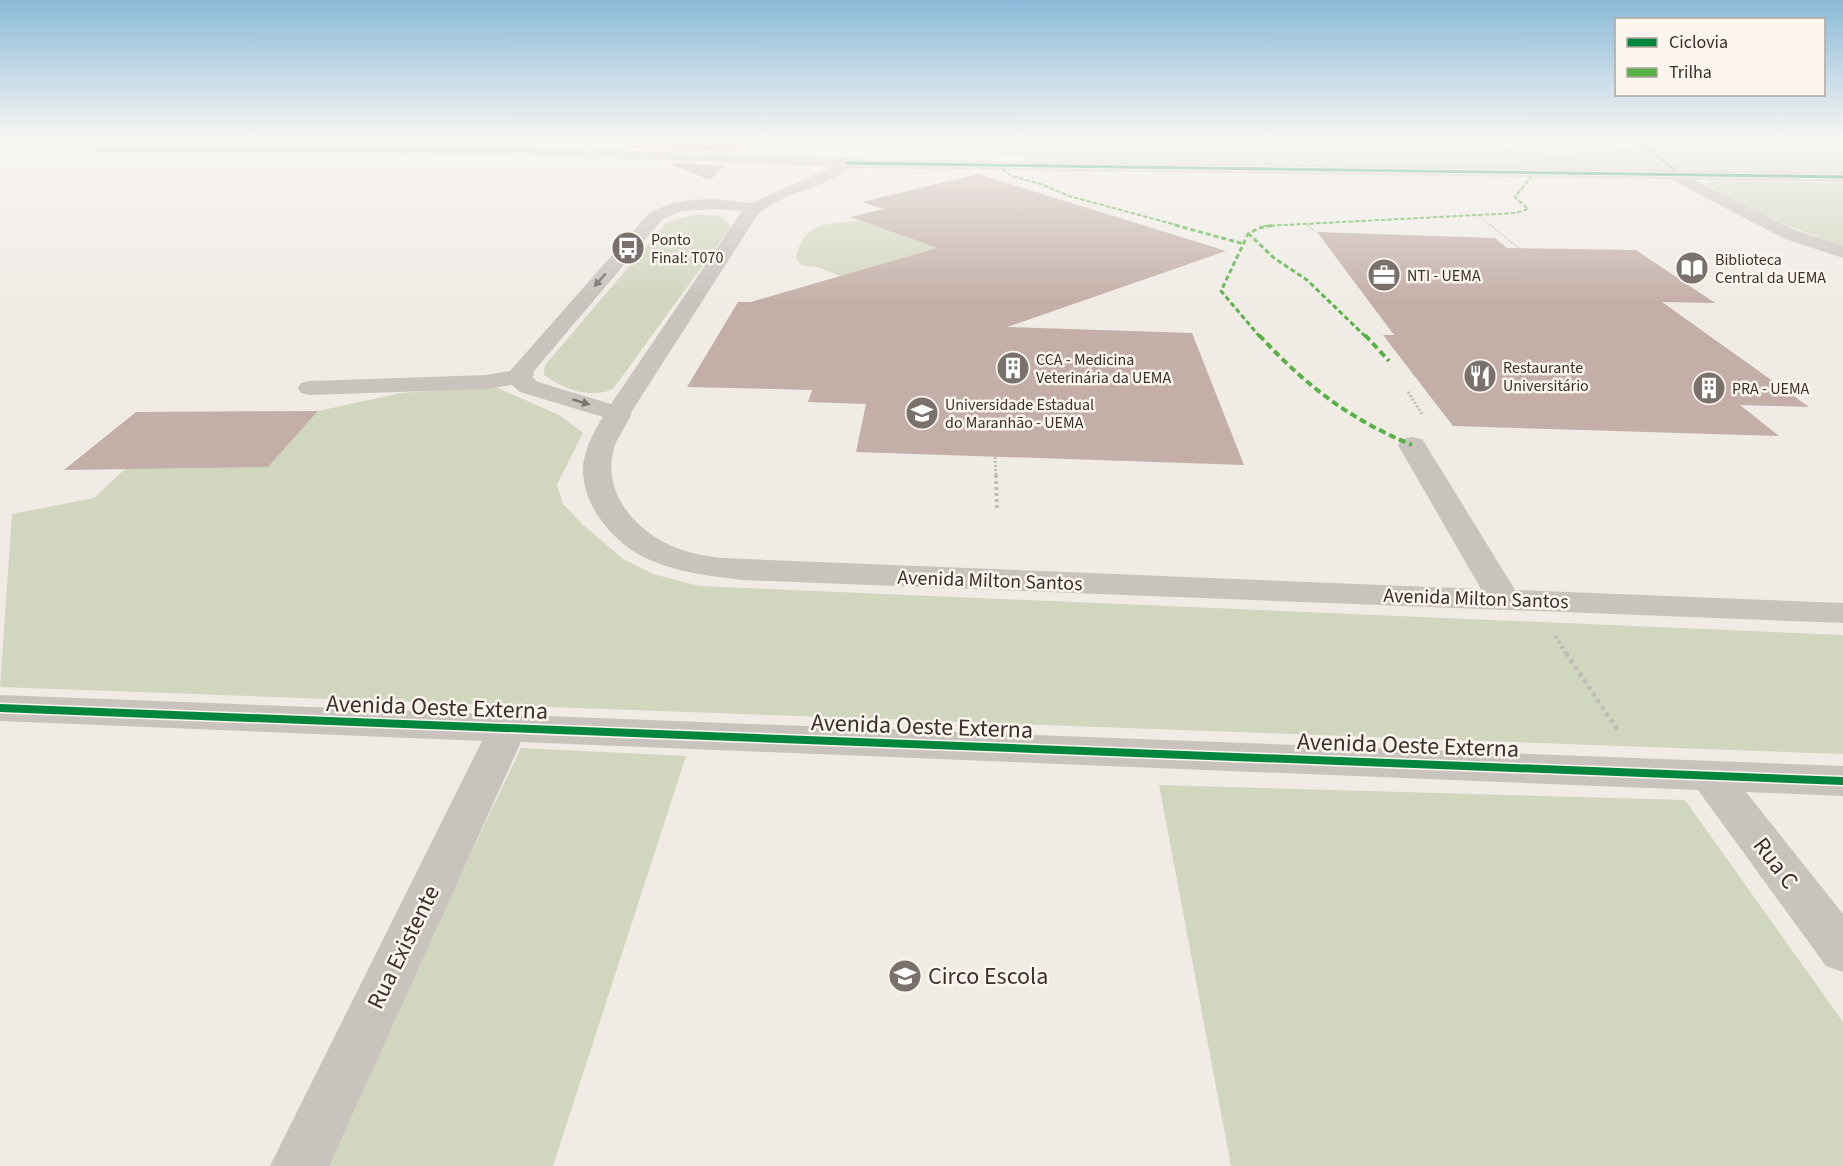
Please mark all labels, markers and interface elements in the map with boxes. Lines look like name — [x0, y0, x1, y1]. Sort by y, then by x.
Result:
legend — [1615, 18, 1825, 96]
text: Ciclovia — [1669, 30, 1728, 55]
text: Trilha — [1669, 60, 1712, 85]
place label: Ponto Final: T070 — [651, 229, 723, 269]
bus stop icon: Ponto Final: T070 — [610, 230, 646, 266]
place label: Biblioteca Central da UEMA — [1715, 249, 1826, 289]
library icon: Biblioteca Central da UEMA — [1674, 250, 1710, 286]
office icon: NTI - UEMA — [1366, 257, 1402, 293]
place label: NTI - UEMA — [1407, 265, 1481, 287]
one-way arrow — [594, 272, 607, 287]
place label: CCA - Medicina Veterinária da UEMA — [1036, 349, 1171, 389]
building icon: CCA - Medicina Veterinária da UEMA — [995, 350, 1031, 386]
place label: Restaurante Universitário — [1503, 357, 1589, 397]
restaurant icon: Restaurante Universitário — [1462, 358, 1498, 394]
building icon: PRA - UEMA — [1691, 370, 1727, 406]
place label: PRA - UEMA — [1732, 378, 1810, 400]
place label: Universidade Estadual do Maranhão - UEMA — [945, 394, 1094, 434]
school or university icon: Universidade Estadual do Maranhão - UEMA — [904, 395, 940, 431]
one-way arrow — [572, 398, 590, 407]
street label: Avenida Milton Santos — [897, 564, 1083, 598]
street label: Avenida Milton Santos — [1383, 582, 1569, 616]
street label: Avenida Oeste Externa — [325, 686, 549, 729]
street label: Avenida Oeste Externa — [810, 705, 1034, 748]
street label: Avenida Oeste Externa — [1296, 724, 1520, 767]
street label: Rua C — [1744, 830, 1807, 897]
street label: Rua Existente — [358, 879, 449, 1015]
school or university icon: Circo Escola — [887, 958, 923, 994]
place label: Circo Escola — [928, 959, 1048, 994]

